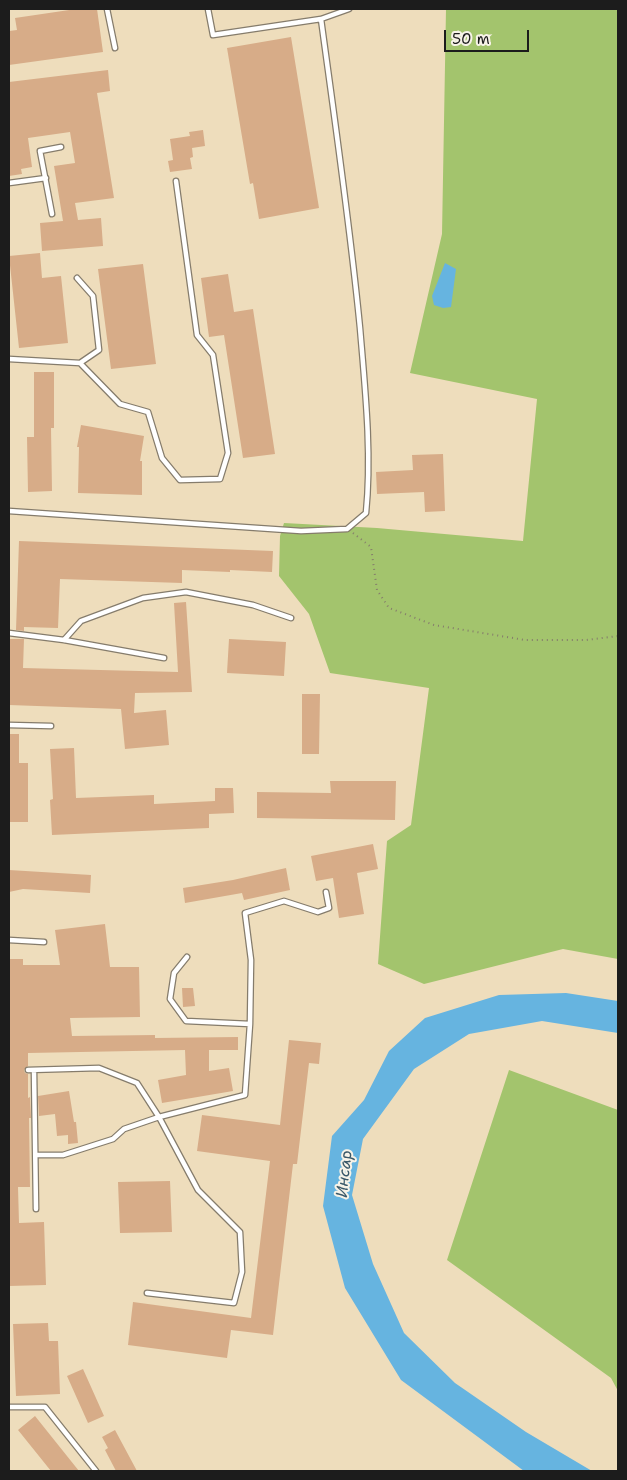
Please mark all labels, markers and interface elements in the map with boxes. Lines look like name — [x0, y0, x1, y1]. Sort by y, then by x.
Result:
scale bar — [447, 20, 532, 52]
text: 50 m — [452, 29, 490, 49]
water label: Инсар — [333, 1149, 357, 1199]

